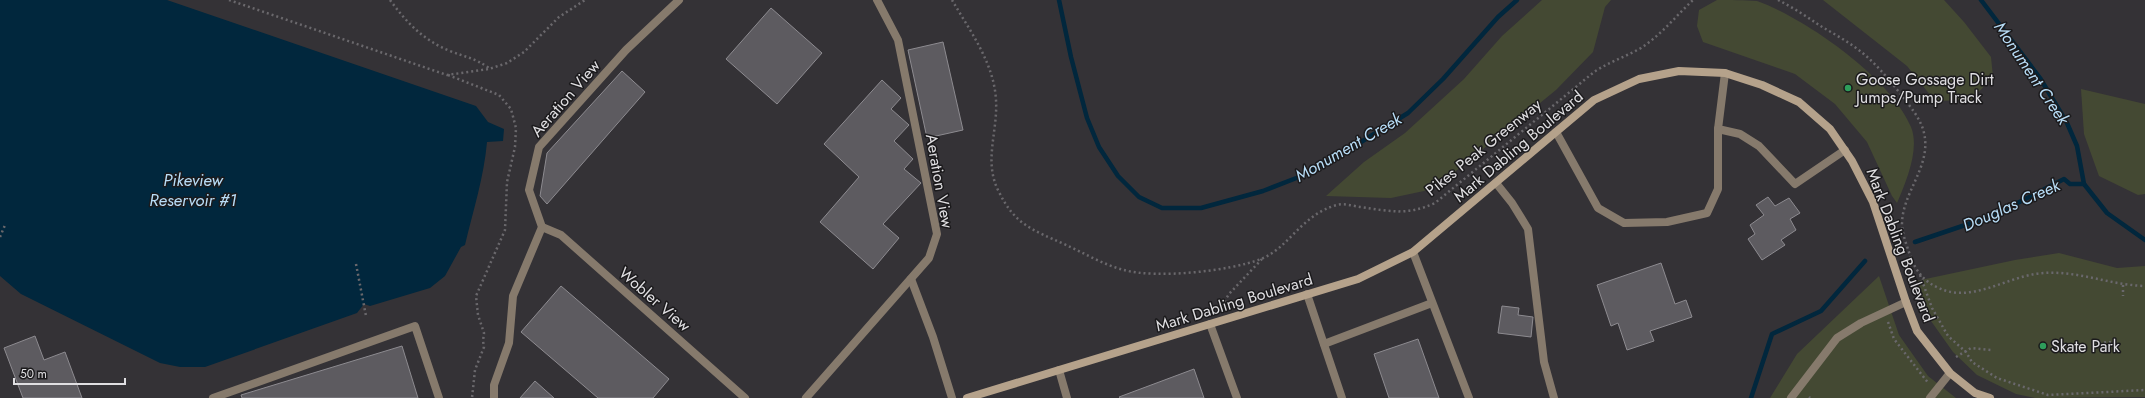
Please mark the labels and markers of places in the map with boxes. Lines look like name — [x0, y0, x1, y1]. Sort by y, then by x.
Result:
place label: Goose Gossage Dirt Jumps/Pump Track — [1854, 68, 1994, 109]
marker: Goose Gossage Dirt Jumps/Pump Track — [1843, 83, 1853, 93]
place label: Skate Park — [2051, 335, 2121, 358]
marker: Skate Park — [2038, 341, 2048, 351]

